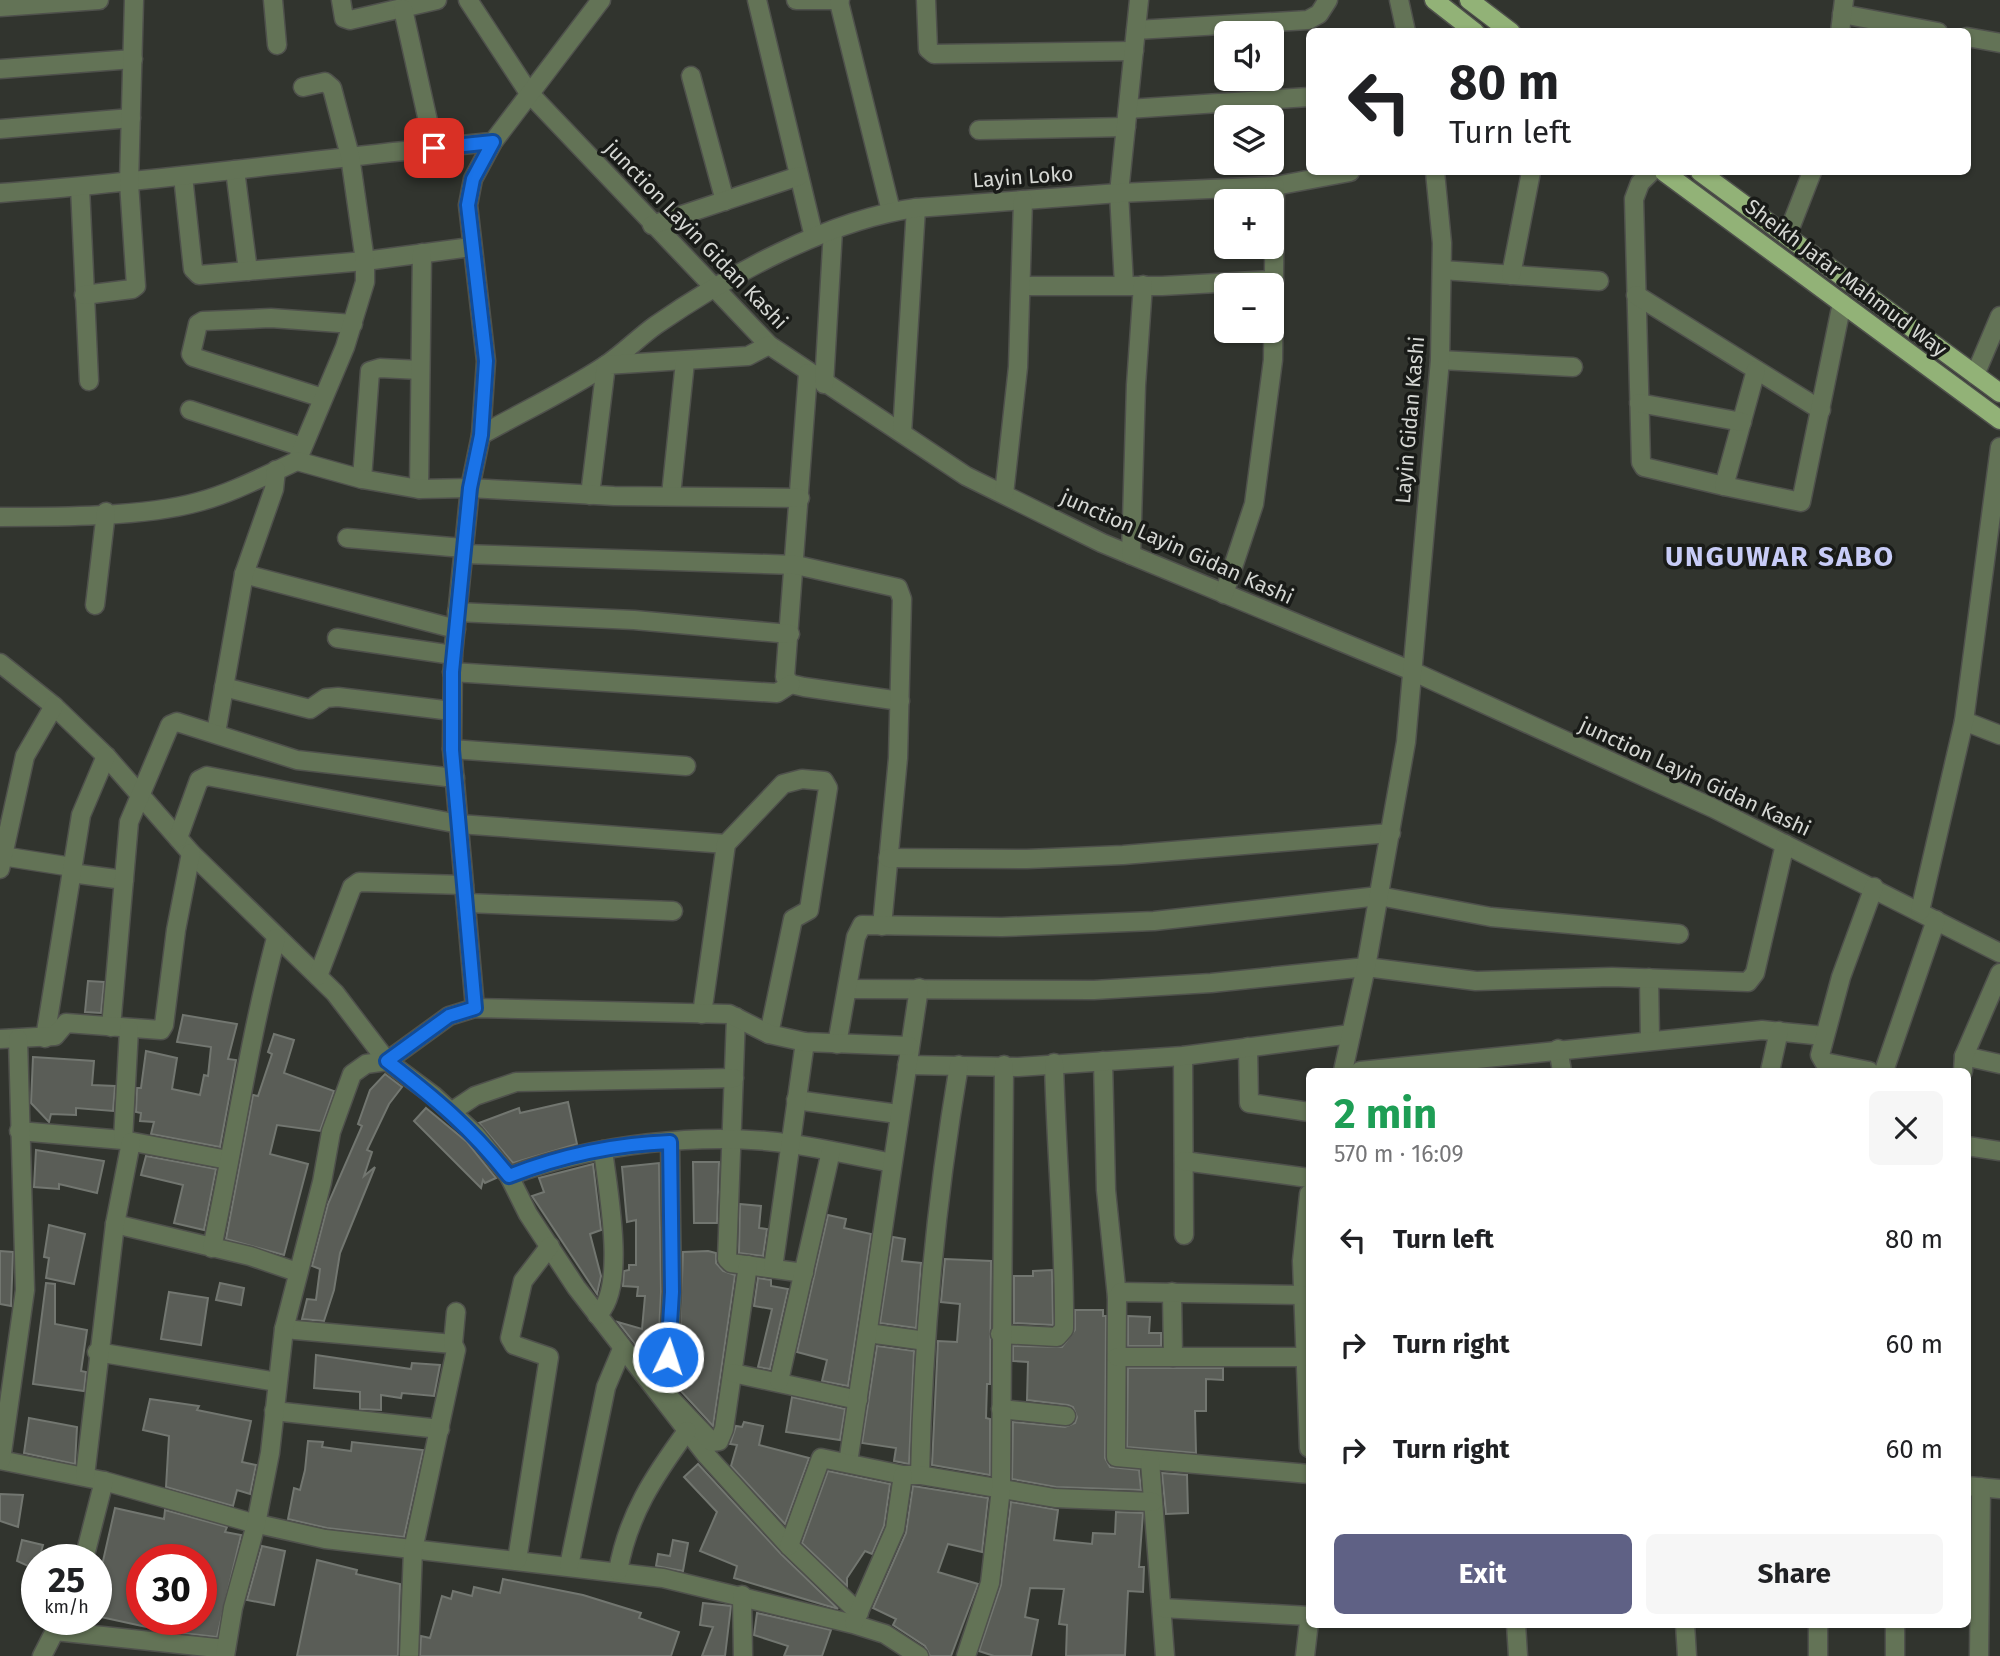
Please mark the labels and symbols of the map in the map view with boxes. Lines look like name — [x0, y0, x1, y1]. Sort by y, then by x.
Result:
pin — [404, 118, 464, 178]
street label: junction Layin Gidan Kashi — [598, 135, 793, 335]
street label: Layin Loko — [972, 161, 1074, 193]
street label: Sheikh Jafar Mahmud Way — [1740, 194, 1953, 363]
street label: Layin Gidan Kashi — [1390, 335, 1430, 505]
street label: junction Layin Gidan Kashi — [1056, 483, 1297, 610]
district label: UNGUWAR SABO — [1665, 540, 1895, 573]
street label: junction Layin Gidan Kashi — [1574, 712, 1815, 842]
position arrow — [631, 1320, 705, 1394]
speed limit sign: 30 — [126, 1544, 217, 1635]

